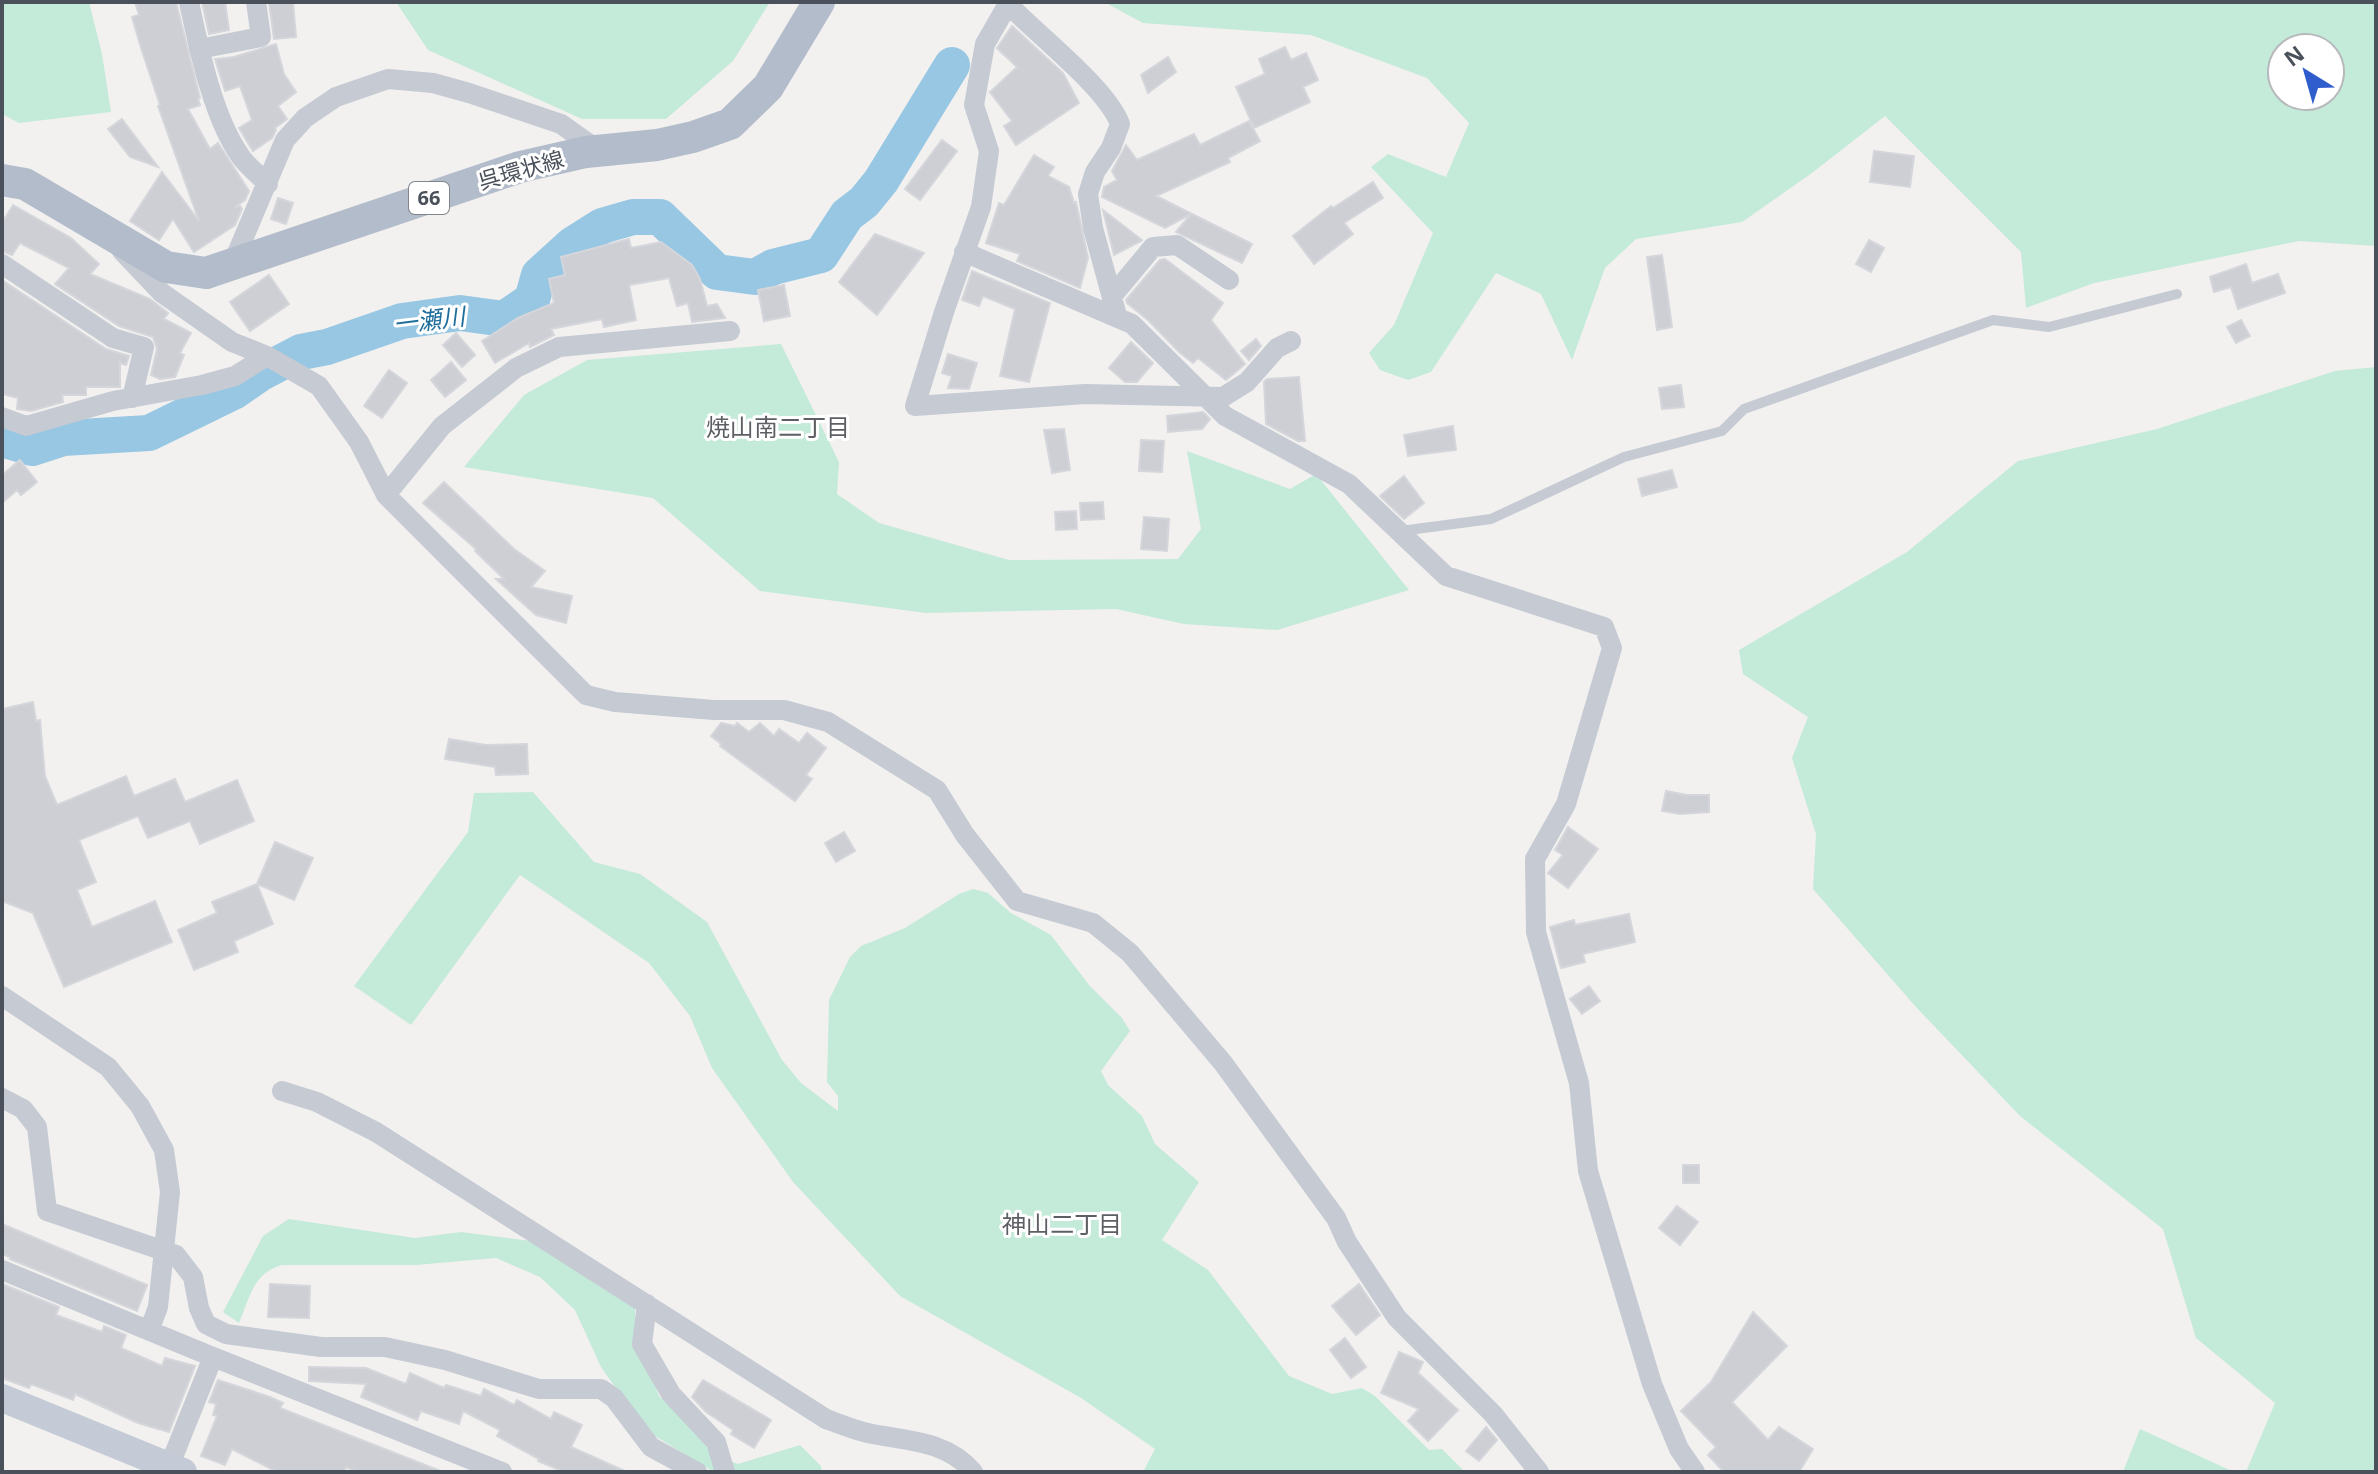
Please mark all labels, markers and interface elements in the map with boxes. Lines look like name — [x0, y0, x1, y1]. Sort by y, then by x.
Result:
north arrow — [2266, 32, 2346, 112]
text: N — [2277, 38, 2310, 73]
street label: 呉環状線 — [474, 142, 567, 196]
road number: 66 — [409, 182, 449, 214]
water label: 一瀬川 — [391, 298, 470, 340]
district label: 焼山南二丁目 — [706, 410, 850, 443]
district label: 神山二丁目 — [1002, 1207, 1122, 1240]

